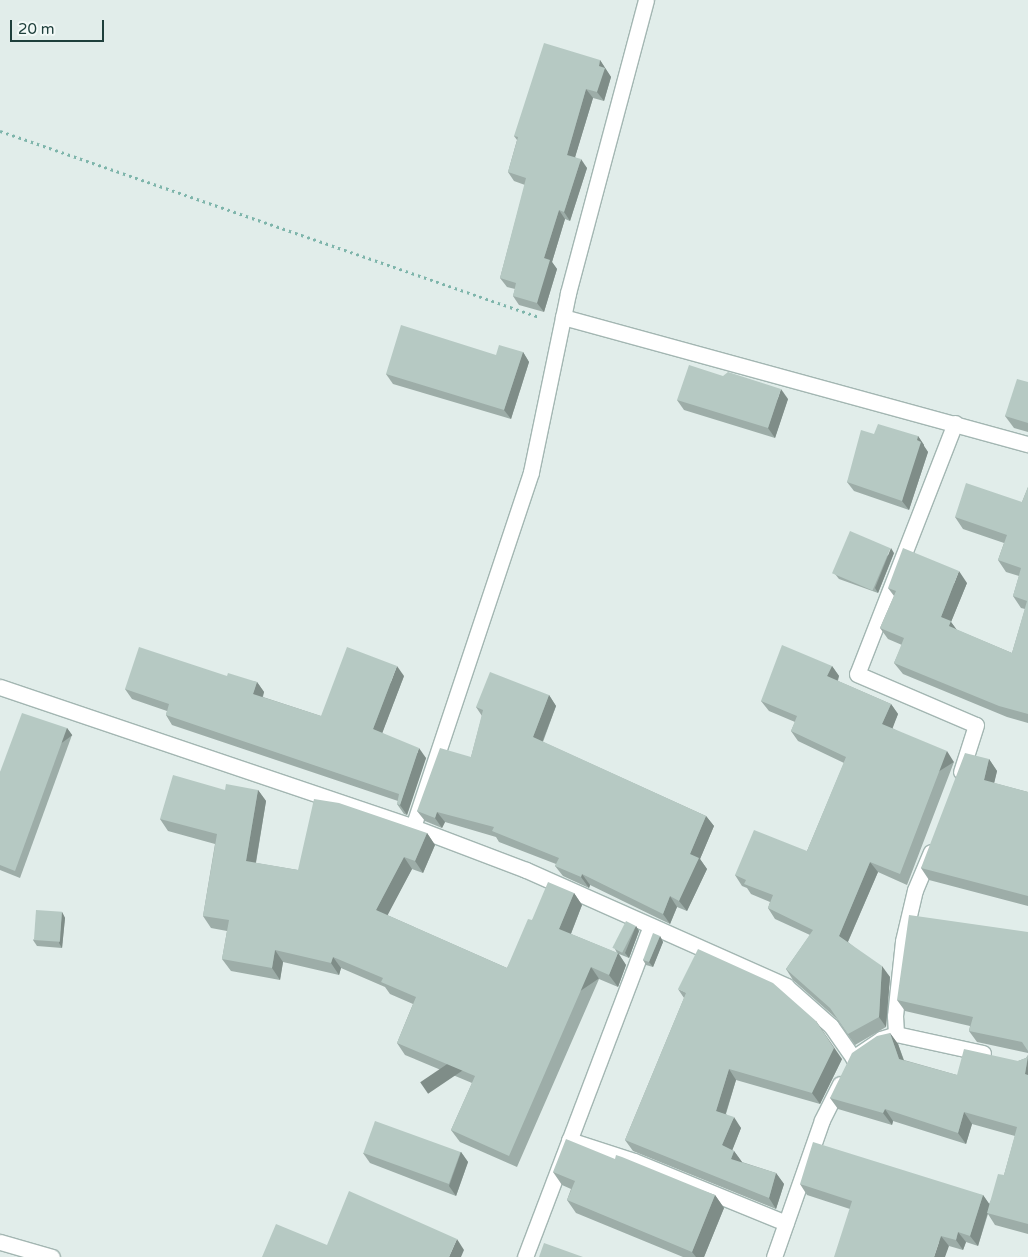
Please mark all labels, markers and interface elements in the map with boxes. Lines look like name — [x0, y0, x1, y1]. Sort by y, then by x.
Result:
scale bar — [12, 10, 106, 42]
text: 20 m — [18, 20, 55, 38]

